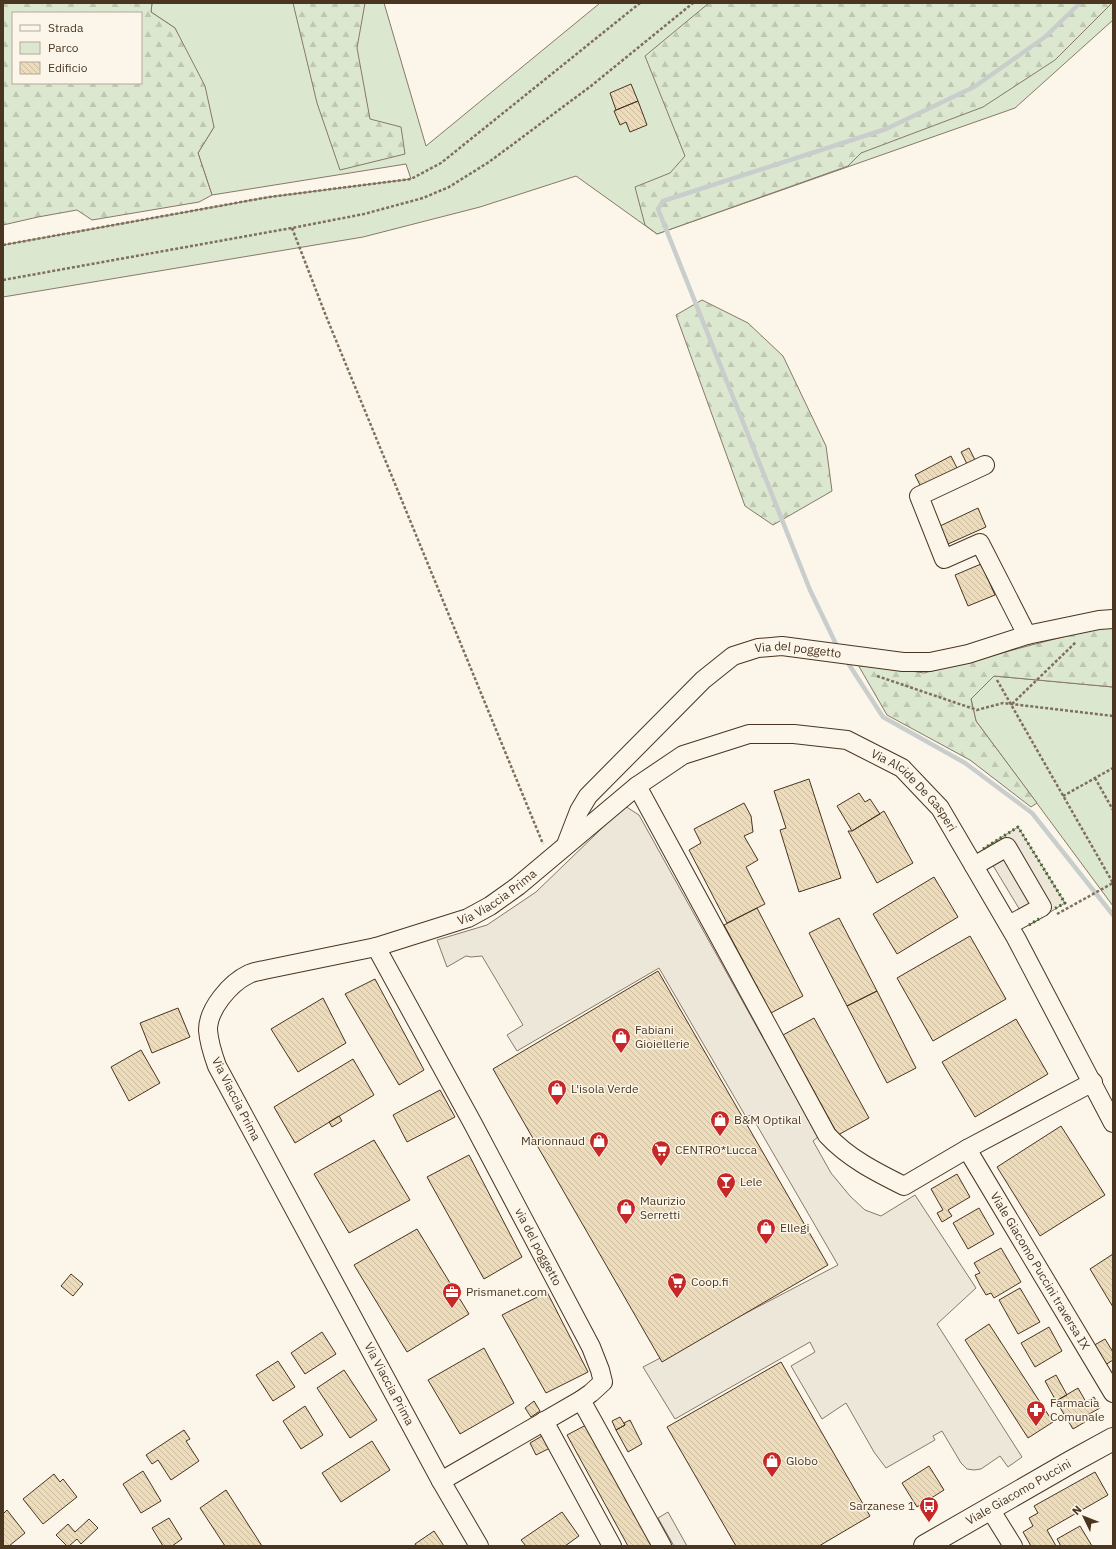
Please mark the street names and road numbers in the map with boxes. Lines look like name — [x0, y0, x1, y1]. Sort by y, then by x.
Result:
street label: Via del poggetto — [754, 638, 843, 661]
street label: Via Alcide De Gasperi — [869, 745, 960, 834]
street label: Via Viaccia Prima — [455, 865, 540, 928]
street label: Via Viaccia Prima — [209, 1054, 264, 1144]
street label: Viale Giacomo Puccini traversa IX — [987, 1189, 1094, 1353]
street label: via del poggetto — [512, 1205, 565, 1288]
street label: Via Viaccia Prima — [361, 1340, 418, 1428]
street label: Viale Giacomo Puccini — [963, 1456, 1074, 1528]

